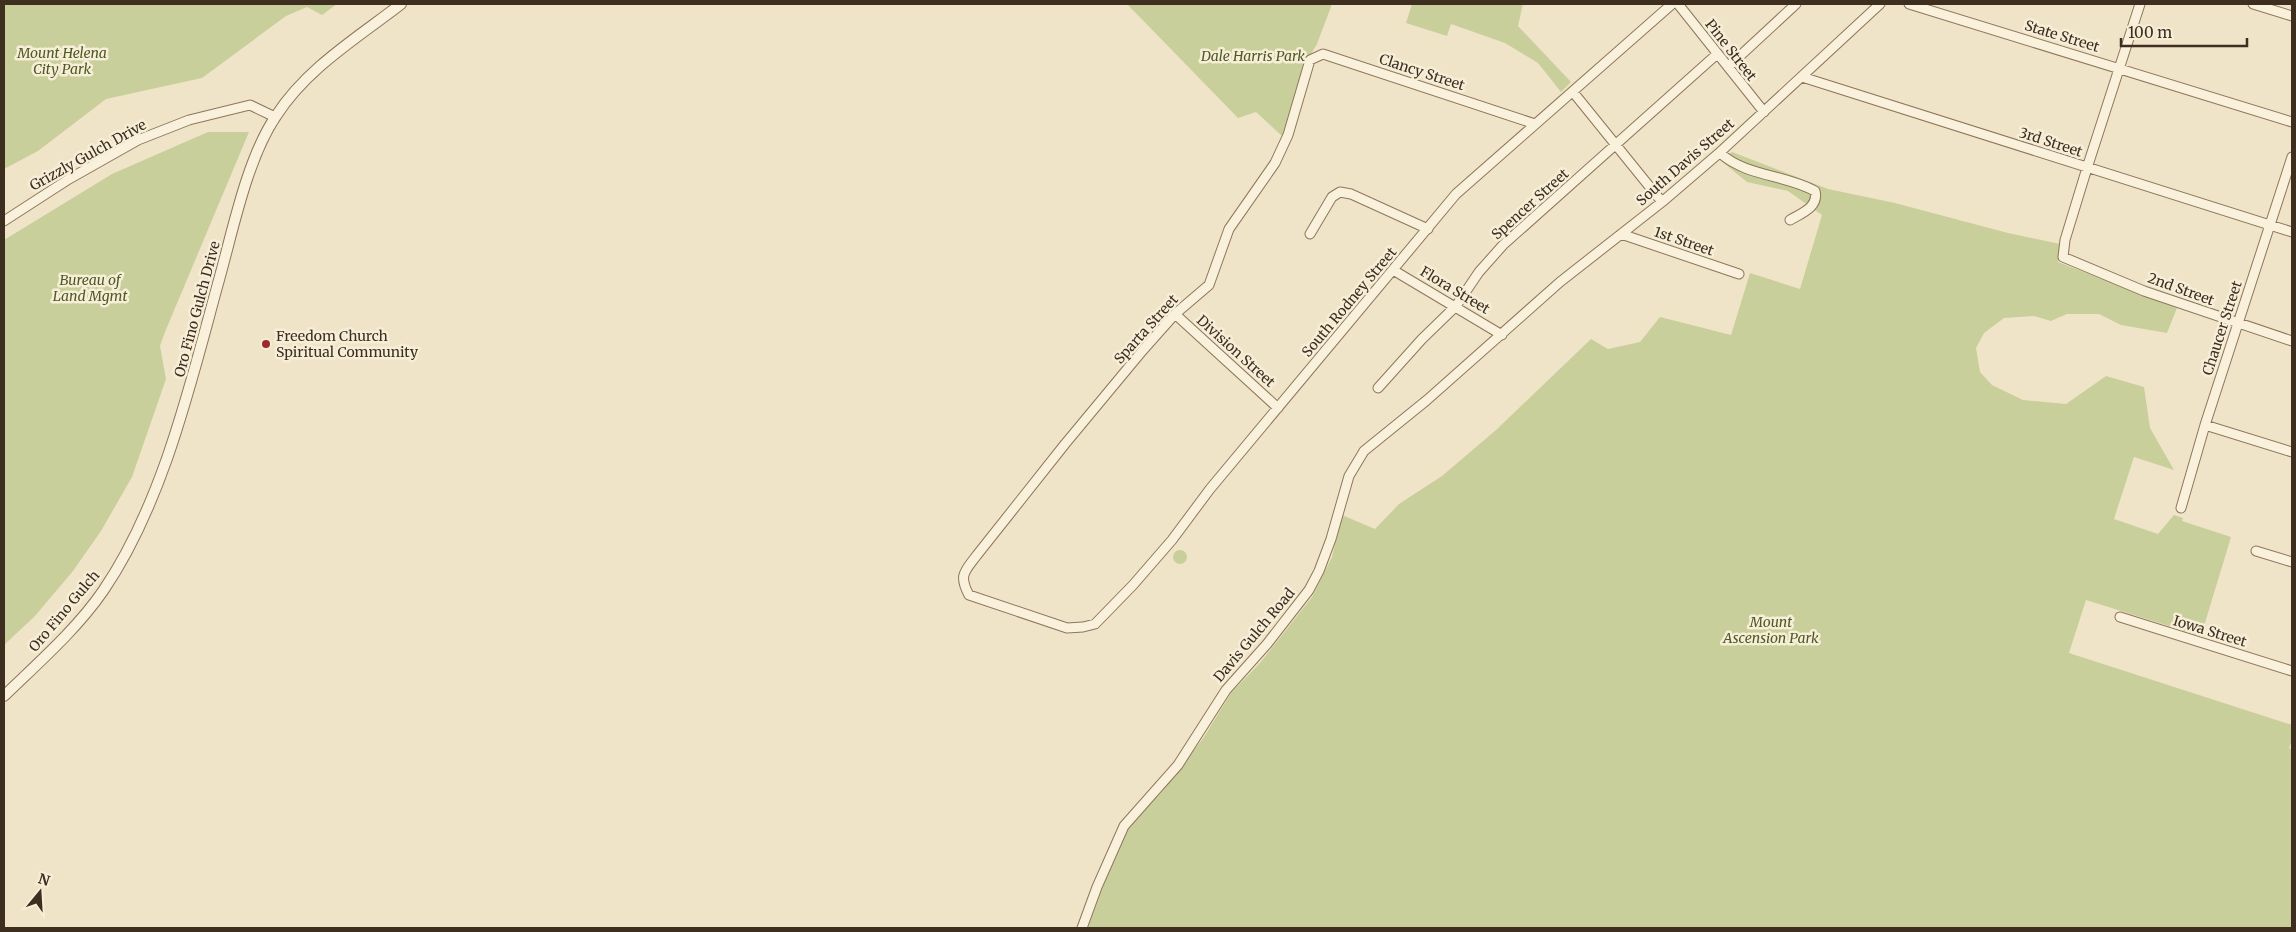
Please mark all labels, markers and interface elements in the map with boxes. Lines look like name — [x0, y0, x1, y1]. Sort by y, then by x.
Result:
scale bar — [2121, 15, 2247, 47]
street label: Pine Street — [1701, 16, 1761, 85]
street label: State Street — [2023, 16, 2102, 56]
text: 100 m — [2128, 23, 2172, 42]
park label: Mount Helena City Park — [16, 44, 107, 78]
park label: Dale Harris Park — [1200, 47, 1305, 65]
street label: Clancy Street — [1377, 50, 1468, 94]
street label: South Davis Street — [1632, 114, 1738, 209]
street label: Grizzly Gulch Drive — [27, 115, 149, 195]
street label: 3rd Street — [2017, 123, 2085, 161]
street label: Spencer Street — [1488, 164, 1573, 243]
street label: 1st Street — [1652, 222, 1717, 260]
street label: Oro Fino Gulch Drive — [170, 239, 224, 379]
street label: South Rodney Street — [1298, 243, 1401, 361]
street label: Flora Street — [1417, 262, 1494, 318]
street label: 2nd Street — [2145, 269, 2217, 309]
park label: Bureau of Land Mgmt — [53, 271, 127, 305]
street label: Chaucer Street — [2198, 278, 2246, 378]
street label: Sparta Street — [1110, 290, 1182, 367]
street label: Division Street — [1193, 311, 1279, 391]
place label: Freedom Church Spiritual Community — [276, 327, 419, 361]
marker: Freedom Church Spiritual Community — [260, 338, 272, 350]
street label: Oro Fino Gulch — [25, 567, 103, 655]
street label: Davis Gulch Road — [1209, 584, 1299, 686]
street label: Iowa Street — [2171, 611, 2249, 651]
park label: Mount Ascension Park — [1722, 613, 1819, 647]
north arrow — [15, 867, 65, 917]
text: N — [36, 869, 52, 890]

